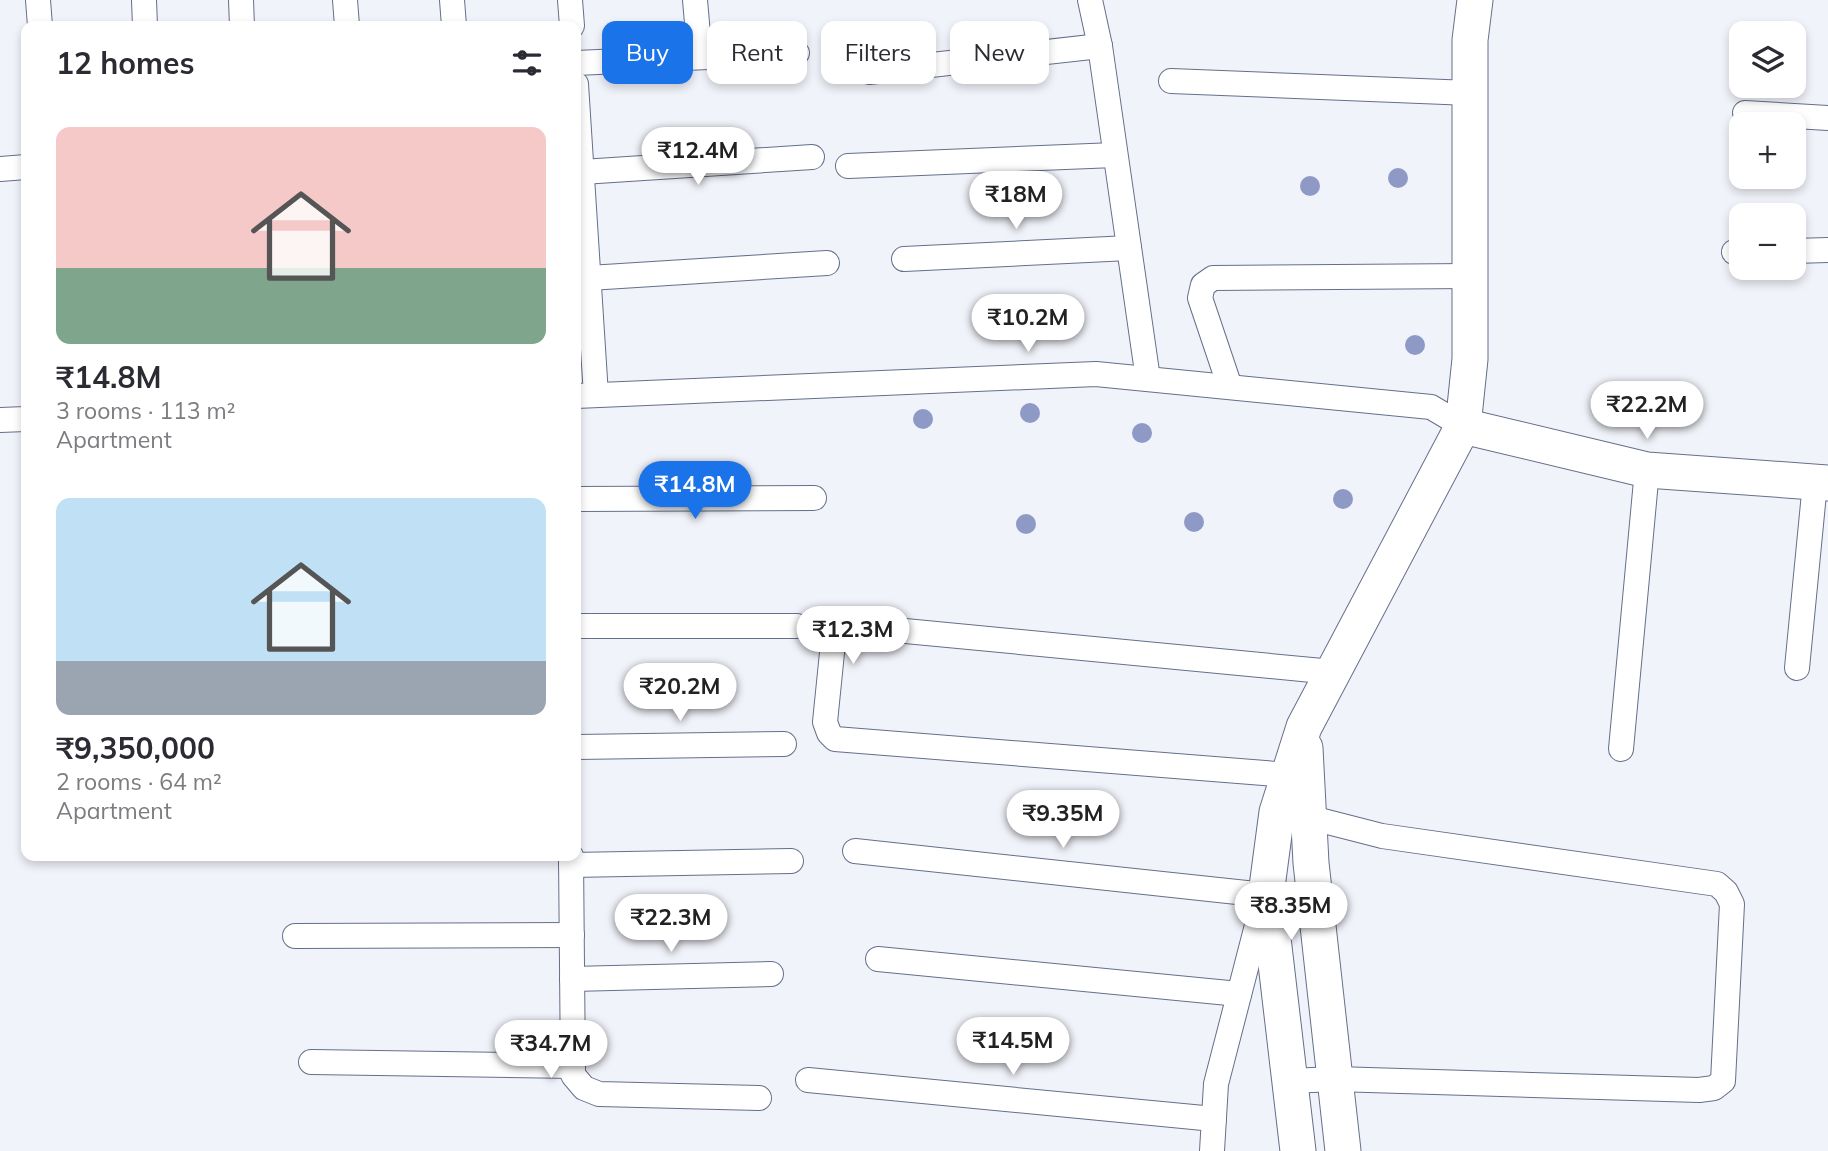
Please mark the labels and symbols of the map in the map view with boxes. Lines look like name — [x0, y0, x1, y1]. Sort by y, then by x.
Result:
pin: ₹12.4M — [641, 128, 755, 187]
pin: ₹18M — [975, 172, 1057, 231]
pin: ₹10.2M — [971, 294, 1085, 354]
pin: ₹22.2M — [1590, 382, 1704, 441]
pin: ₹14.8M — [638, 462, 752, 521]
pin: ₹12.3M — [796, 606, 910, 666]
pin: ₹20.2M — [623, 664, 737, 723]
pin: ₹9.35M — [1006, 790, 1120, 850]
pin: ₹8.35M — [1234, 883, 1348, 942]
pin: ₹22.3M — [614, 894, 728, 954]
pin: ₹14.5M — [956, 1018, 1070, 1077]
pin: ₹34.7M — [494, 1020, 608, 1080]

